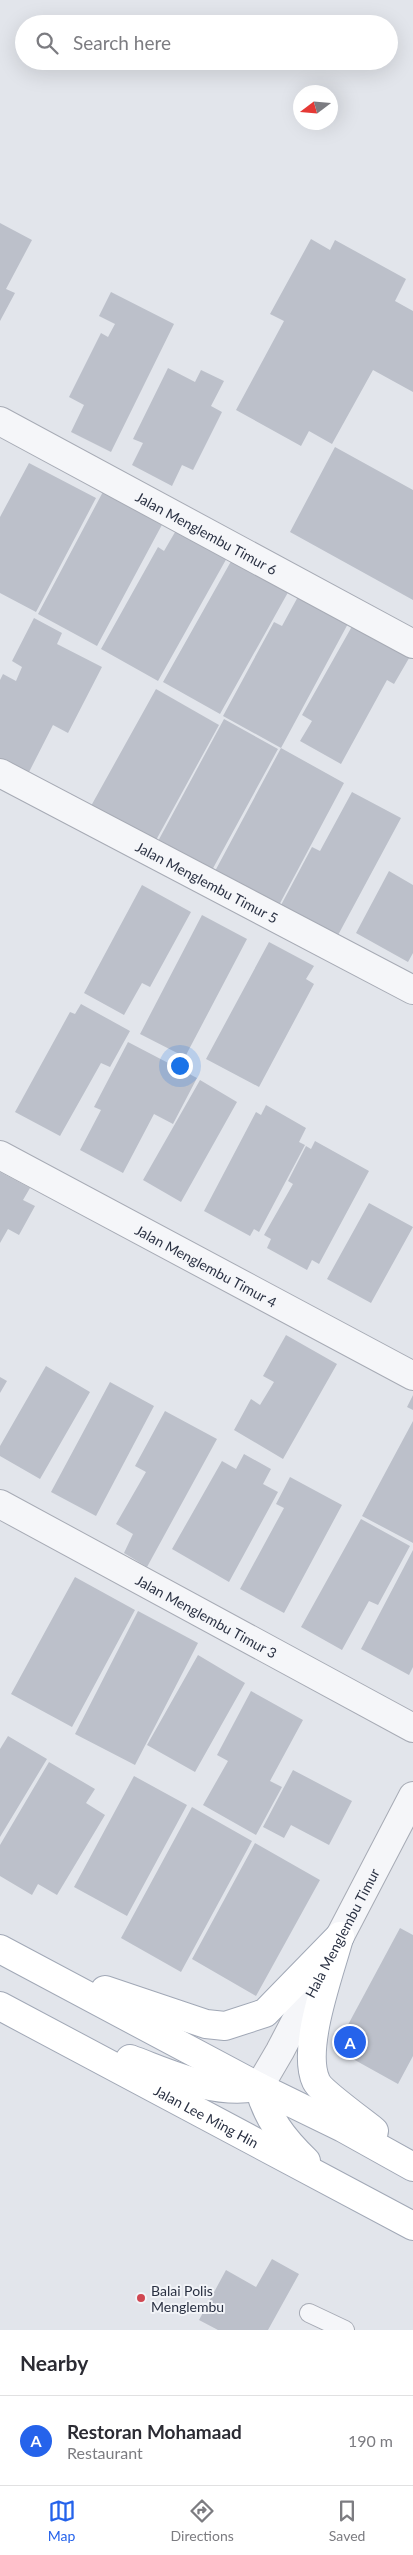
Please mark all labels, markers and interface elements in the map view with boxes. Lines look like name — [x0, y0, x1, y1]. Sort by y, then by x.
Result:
search box — [15, 15, 398, 70]
icon: search — [33, 29, 61, 57]
text: Search here — [73, 31, 171, 54]
north arrow — [293, 85, 338, 130]
street label: Jalan Menglembu Timur 6 — [133, 488, 280, 578]
street label: Jalan Menglembu Timur 5 — [133, 838, 281, 926]
your location — [167, 1053, 193, 1079]
street label: Jalan Menglembu Timur 4 — [133, 1221, 280, 1310]
street label: Jalan Menglembu Timur 3 — [133, 1571, 280, 1661]
street label: Hala Menglembu Timur — [301, 1865, 382, 2000]
pin: A — [334, 2023, 366, 2061]
street label: Jalan Lee Ming Hin — [151, 2081, 262, 2151]
place label: Balai Polis Menglembu — [151, 2282, 224, 2315]
marker: Balai Polis Menglembu — [135, 2292, 147, 2304]
text: Nearby — [20, 2350, 88, 2375]
text: Restoran Mohamaad — [67, 2420, 242, 2443]
text: A — [30, 2431, 42, 2450]
text: 190 m — [348, 2431, 393, 2450]
text: Restaurant — [67, 2443, 143, 2462]
tab: Map — [48, 2497, 76, 2544]
tab: Directions — [171, 2497, 234, 2544]
tab: Saved — [329, 2497, 365, 2544]

